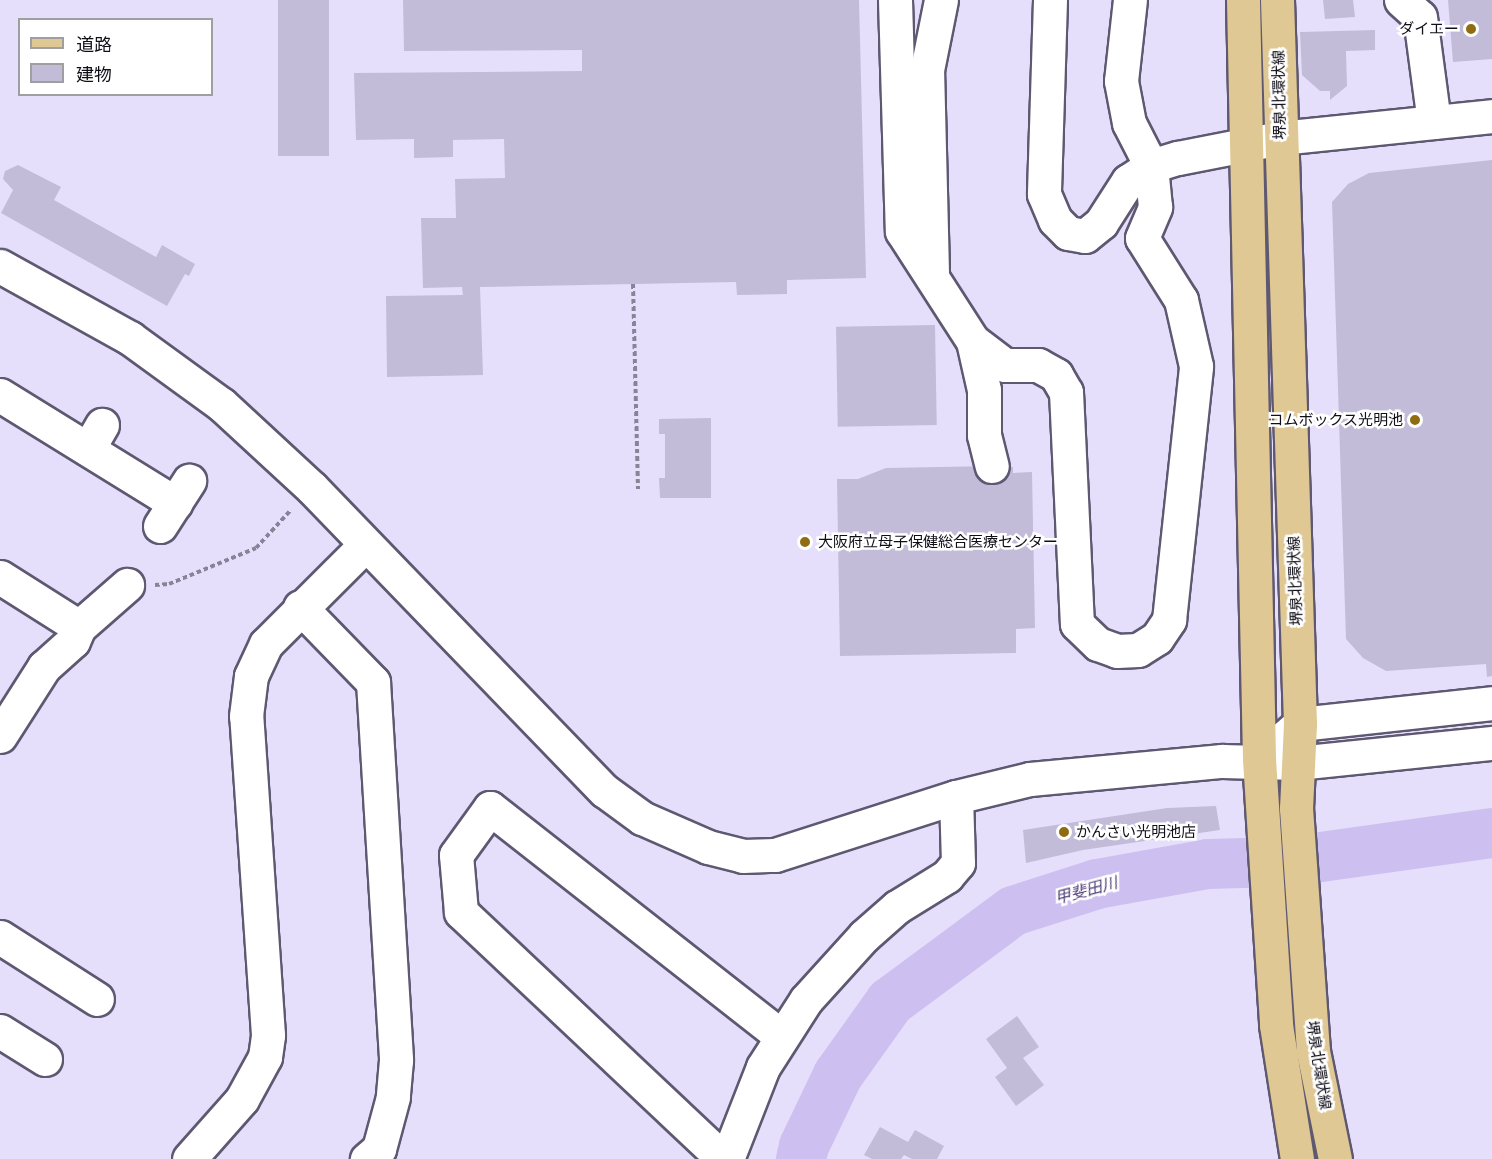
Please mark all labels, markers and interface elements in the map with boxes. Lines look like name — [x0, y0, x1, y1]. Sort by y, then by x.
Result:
legend — [18, 18, 213, 96]
place label: ダイエー — [1399, 20, 1459, 38]
marker: ダイエー — [1464, 22, 1478, 36]
text: 道路 — [76, 33, 112, 56]
street label: 堺泉北環状線 — [1269, 50, 1289, 140]
text: 建物 — [76, 63, 112, 86]
place label: コムボックス光明池 — [1268, 411, 1403, 429]
marker: コムボックス光明池 — [1408, 413, 1422, 427]
marker: 大阪府立母子保健総合医療センター — [796, 533, 814, 551]
place label: 大阪府立母子保健総合医療センター — [818, 533, 1058, 551]
street label: 堺泉北環状線 — [1284, 536, 1306, 626]
place label: かんさい光明池店 — [1076, 823, 1196, 841]
marker: かんさい光明池店 — [1057, 825, 1071, 839]
water label: 甲斐田川 — [1053, 872, 1119, 908]
street label: 堺泉北環状線 — [1303, 1019, 1335, 1111]

